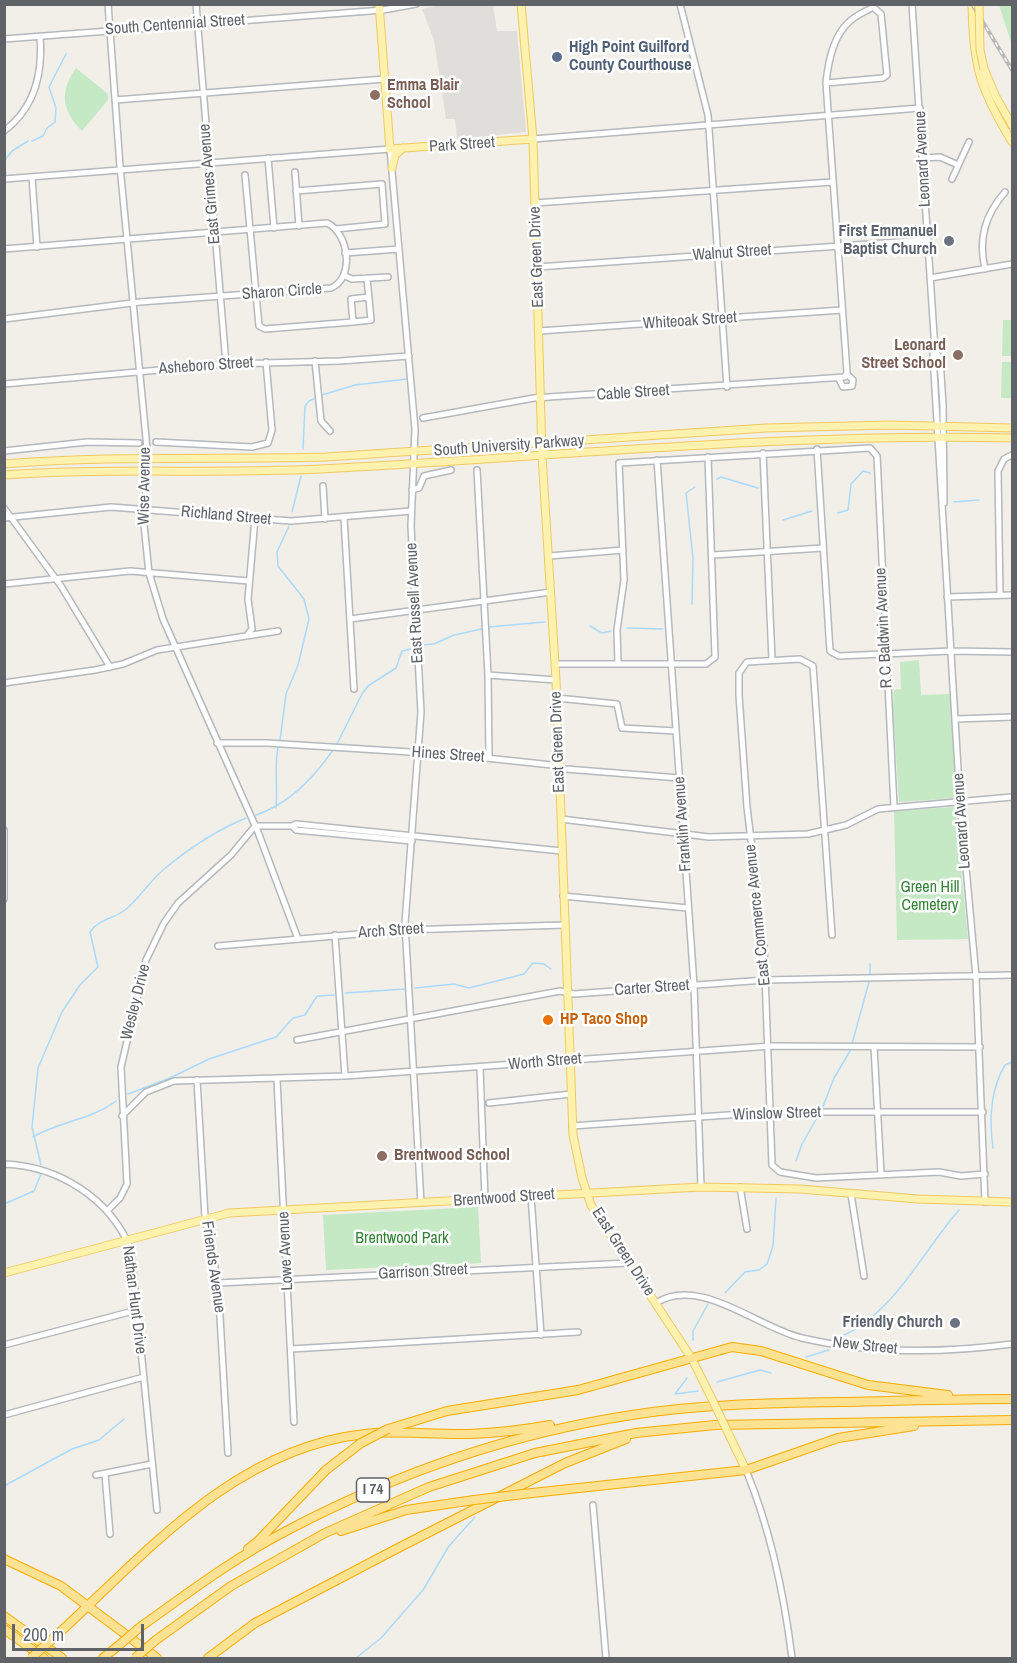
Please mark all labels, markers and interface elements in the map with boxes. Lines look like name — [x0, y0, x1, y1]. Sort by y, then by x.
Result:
street label: South Centennial Street — [104, 11, 246, 39]
place label: High Point Guilford County Courthouse — [569, 38, 691, 76]
marker: High Point Guilford County Courthouse — [550, 50, 564, 64]
place label: Emma Blair School — [387, 76, 459, 114]
marker: Emma Blair School — [368, 88, 382, 102]
street label: Leonard Avenue — [911, 111, 935, 207]
street label: East Grimes Avenue — [195, 123, 225, 245]
street label: Park Street — [429, 133, 495, 157]
street label: East Green Drive — [526, 206, 548, 308]
place label: First Emmanuel Baptist Church — [839, 222, 937, 260]
marker: First Emmanuel Baptist Church — [942, 234, 956, 248]
street label: Walnut Street — [692, 241, 772, 265]
street label: Sharon Circle — [241, 280, 323, 304]
street label: Whiteoak Street — [642, 308, 738, 334]
place label: Leonard Street School — [861, 336, 946, 374]
marker: Leonard Street School — [951, 348, 965, 362]
street label: Asheboro Street — [158, 353, 254, 379]
street label: Cable Street — [596, 381, 670, 405]
street label: South University Parkway — [433, 431, 585, 461]
street label: Wise Avenue — [135, 447, 155, 525]
street label: Richland Street — [180, 502, 272, 530]
street label: East Russell Avenue — [402, 542, 428, 664]
street label: R C Baldwin Avenue — [871, 567, 897, 689]
street label: East Green Drive — [547, 691, 569, 793]
street label: Hines Street — [411, 743, 485, 767]
street label: Leonard Avenue — [949, 772, 975, 870]
street label: Franklin Avenue — [670, 776, 696, 872]
street label: East Commerce Avenue — [741, 843, 775, 987]
park label: Green Hill Cemetery — [900, 878, 960, 916]
street label: Arch Street — [358, 919, 424, 943]
street label: Wesley Drive — [117, 962, 155, 1042]
street label: Carter Street — [614, 976, 690, 1000]
place label: HP Taco Shop — [560, 1010, 648, 1030]
marker: HP Taco Shop — [541, 1013, 555, 1027]
street label: Worth Street — [508, 1049, 582, 1075]
street label: Winslow Street — [733, 1103, 821, 1125]
place label: Brentwood School — [394, 1146, 510, 1166]
marker: Brentwood School — [375, 1149, 389, 1163]
street label: Brentwood Street — [453, 1185, 555, 1211]
street label: East Green Drive — [587, 1204, 659, 1300]
street label: Lowe Avenue — [274, 1211, 298, 1291]
street label: Friends Avenue — [197, 1220, 229, 1314]
park label: Brentwood Park — [355, 1229, 449, 1249]
street label: Nathan Hunt Drive — [118, 1245, 150, 1355]
street label: Garrison Street — [378, 1260, 468, 1284]
place label: Friendly Church — [842, 1313, 943, 1333]
marker: Friendly Church — [948, 1316, 962, 1330]
street label: New Street — [832, 1333, 898, 1359]
road number: I 74 — [356, 1478, 389, 1502]
scale bar — [15, 1612, 147, 1650]
text: 200 m — [23, 1622, 64, 1647]

